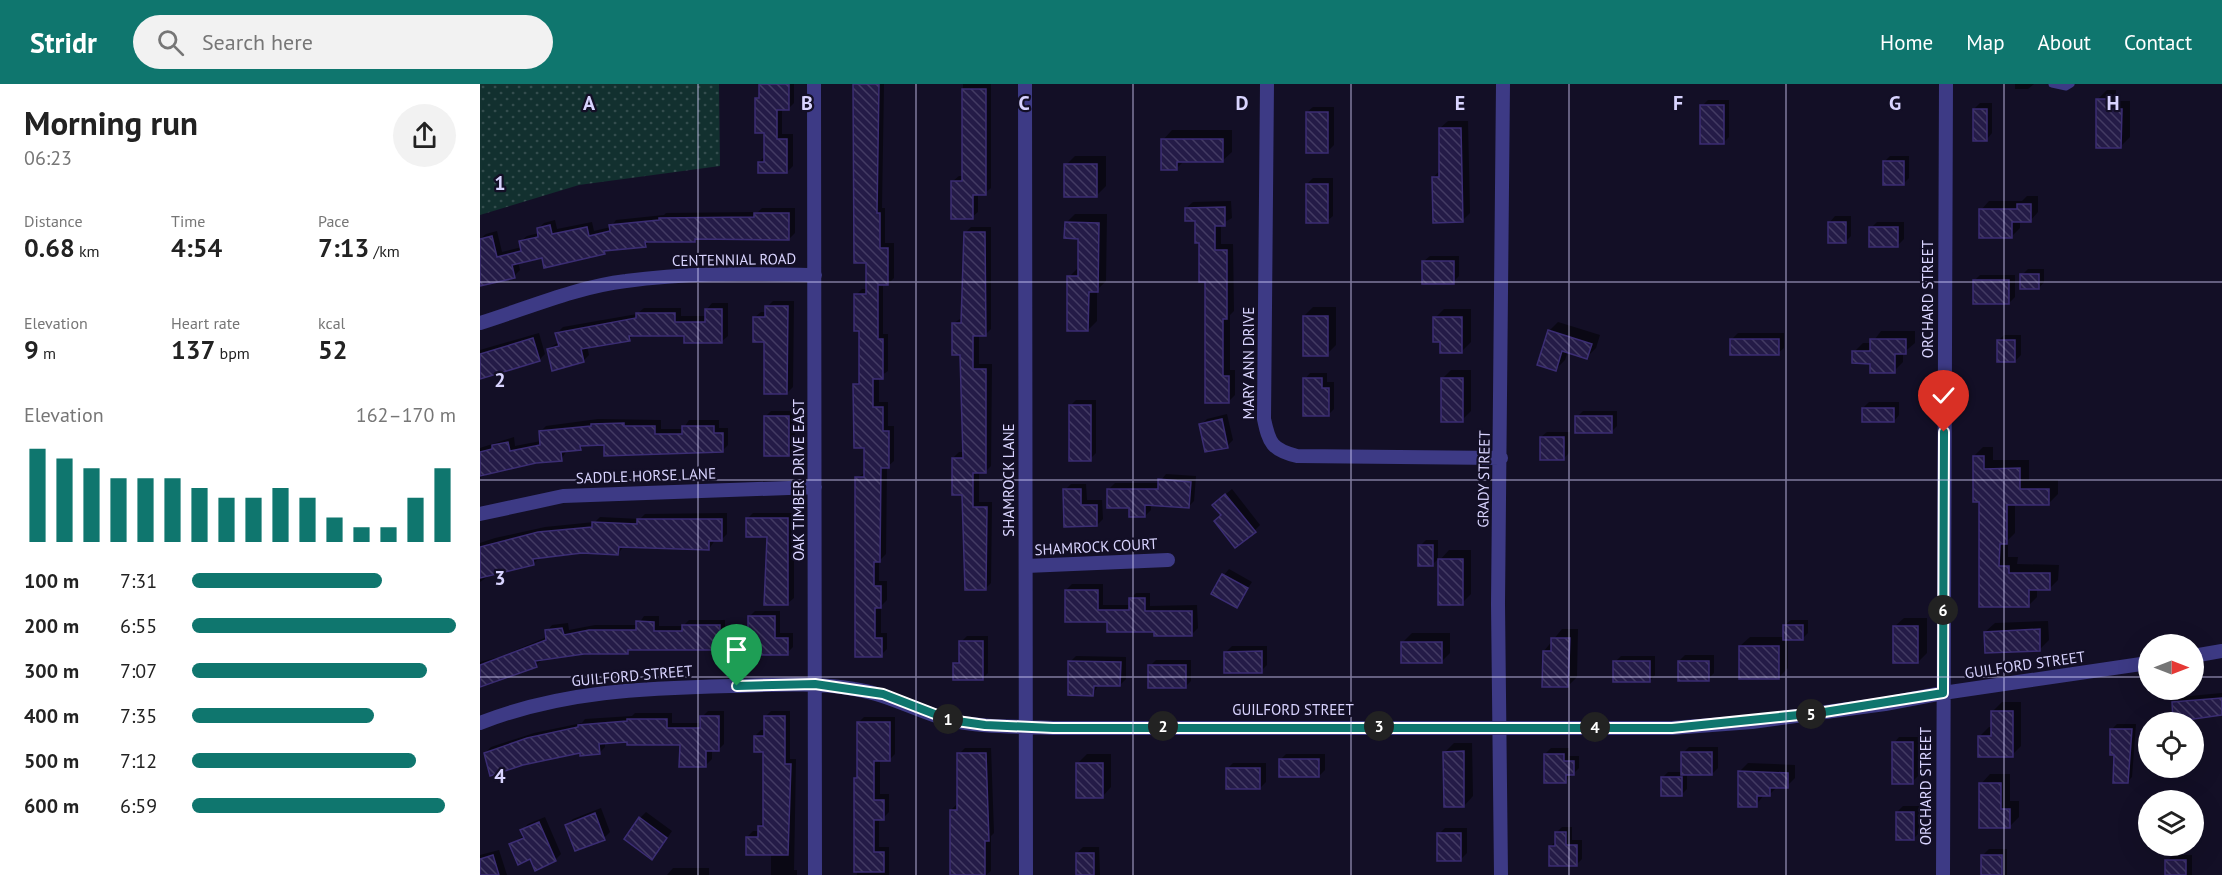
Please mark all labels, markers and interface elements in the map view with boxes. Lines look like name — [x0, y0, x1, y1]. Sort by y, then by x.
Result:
search box — [133, 15, 553, 69]
text: Stridr — [30, 24, 97, 61]
icon: search — [154, 26, 187, 59]
text: Search here — [202, 28, 313, 56]
text: Home — [1880, 29, 1933, 56]
text: Map — [1966, 29, 2005, 56]
text: About — [2038, 29, 2091, 56]
text: Contact — [2124, 29, 2192, 56]
text: A — [583, 90, 596, 116]
text: B — [801, 90, 813, 116]
text: C — [1018, 90, 1030, 116]
text: D — [1236, 90, 1249, 116]
text: E — [1455, 90, 1465, 116]
text: F — [1673, 90, 1683, 116]
text: G — [1889, 90, 1901, 116]
text: H — [2106, 90, 2120, 116]
text: Morning run — [24, 101, 198, 144]
button: share — [393, 104, 456, 167]
text: 06:23 — [24, 145, 72, 171]
text: 1 — [494, 170, 506, 196]
text: Distance — [24, 211, 83, 231]
text: Time — [171, 211, 205, 231]
text: Pace — [318, 211, 349, 231]
text: 0.68 — [24, 231, 75, 264]
text: 4:54 — [171, 231, 222, 264]
text: 7:13 — [318, 231, 369, 264]
street label: ORCHARD STREET — [1918, 239, 1937, 358]
text: km — [75, 241, 100, 261]
text: /km — [369, 241, 400, 261]
street label: CENTENNIAL ROAD — [672, 249, 796, 270]
street label: MARY ANN DRIVE — [1239, 307, 1258, 419]
text: Elevation — [24, 313, 88, 333]
text: Heart rate — [171, 313, 240, 333]
text: kcal — [318, 313, 345, 333]
text: 9 — [24, 333, 39, 366]
text: 137 — [171, 333, 215, 366]
text: 52 — [318, 333, 347, 366]
text: m — [39, 343, 56, 363]
text: bpm — [215, 343, 250, 363]
text: 2 — [494, 367, 506, 393]
pin — [1918, 370, 1969, 432]
icon: check — [1927, 379, 1960, 412]
street label: OAK TIMBER DRIVE EAST — [789, 398, 808, 561]
text: Elevation — [24, 402, 104, 428]
text: 162–170 m — [356, 402, 456, 428]
street label: SHAMROCK LANE — [999, 423, 1018, 537]
street label: GRADY STREET — [1473, 430, 1494, 528]
street label: SADDLE HORSE LANE — [576, 464, 716, 487]
street label: SHAMROCK COURT — [1034, 534, 1159, 559]
text: 3 — [494, 565, 506, 591]
text: 100 m — [24, 568, 79, 594]
text: 7:31 — [120, 568, 157, 594]
pin: 6 — [1928, 595, 1958, 625]
text: 6 — [1938, 600, 1948, 620]
text: 200 m — [24, 613, 79, 639]
text: 6:55 — [120, 613, 157, 639]
pin — [711, 624, 762, 686]
icon: arrive — [720, 633, 753, 666]
north arrow — [2138, 634, 2204, 700]
map controls — [2138, 634, 2204, 856]
street label: GUILFORD STREET — [1963, 647, 2087, 682]
text: 300 m — [24, 658, 79, 684]
text: 7:07 — [120, 658, 157, 684]
street label: GUILFORD STREET — [571, 661, 694, 690]
pin: 5 — [1796, 699, 1826, 729]
street label: GUILFORD STREET — [1232, 700, 1354, 719]
text: 400 m — [24, 703, 79, 729]
text: 7:35 — [120, 703, 157, 729]
pin: 1 — [933, 704, 963, 734]
text: 5 — [1806, 704, 1816, 724]
text: 1 — [943, 709, 953, 729]
pin: 2 — [1148, 711, 1178, 741]
pin: 3 — [1364, 711, 1394, 741]
pin: 4 — [1580, 712, 1610, 742]
button: locate — [2138, 712, 2204, 778]
text: 2 — [1158, 716, 1168, 736]
text: 3 — [1374, 716, 1384, 736]
text: 4 — [1590, 717, 1600, 737]
street label: ORCHARD STREET — [1916, 726, 1935, 845]
text: 500 m — [24, 748, 79, 774]
text: 7:12 — [120, 748, 157, 774]
text: 4 — [494, 763, 506, 789]
button: layers — [2138, 790, 2204, 856]
text: 600 m — [24, 793, 79, 819]
text: 6:59 — [120, 793, 157, 819]

